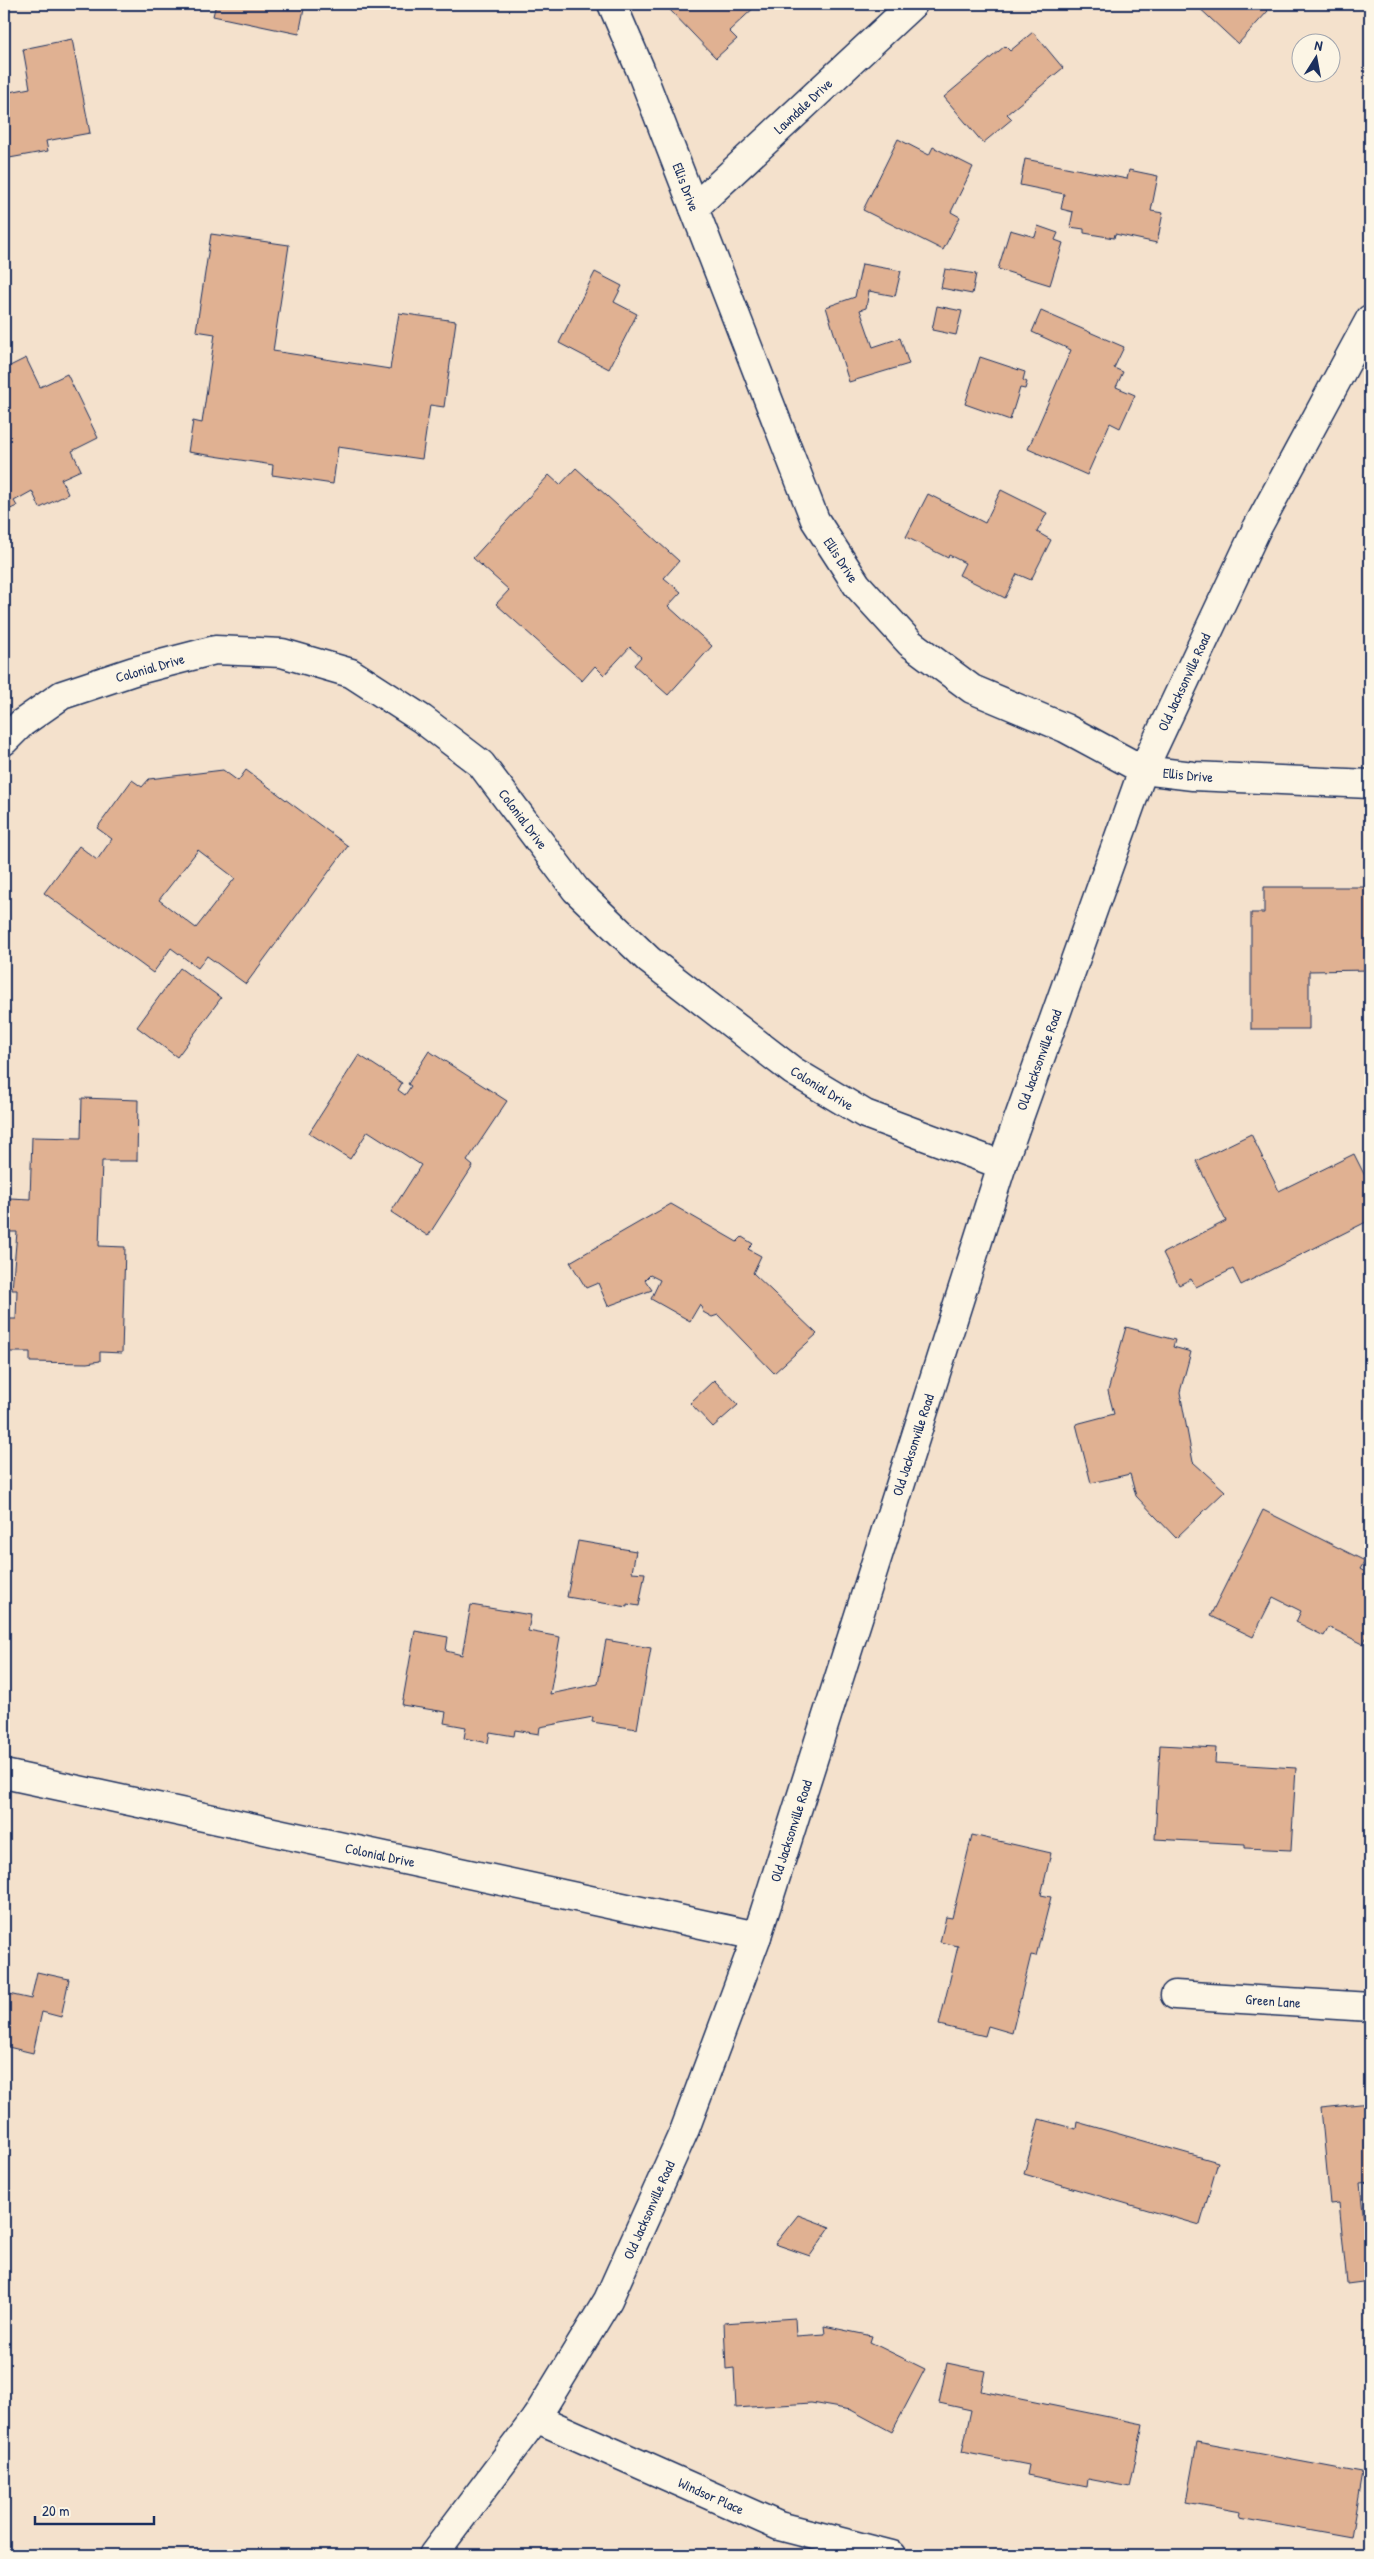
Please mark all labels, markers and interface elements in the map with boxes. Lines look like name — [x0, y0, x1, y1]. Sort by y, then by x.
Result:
north arrow — [1292, 32, 1342, 82]
text: N — [1313, 35, 1325, 55]
street label: Lawndale Drive — [769, 73, 836, 138]
street label: Ellis Drive — [669, 160, 705, 214]
street label: Ellis Drive — [820, 533, 863, 586]
street label: Old Jacksonville Road — [1153, 629, 1215, 734]
street label: Colonial Drive — [113, 648, 187, 686]
street label: Ellis Drive — [1162, 763, 1214, 786]
street label: Colonial Drive — [494, 785, 553, 853]
street label: Old Jacksonville Road — [1011, 1006, 1066, 1113]
street label: Colonial Drive — [787, 1061, 858, 1115]
street label: Old Jacksonville Road — [887, 1391, 938, 1498]
street label: Old Jacksonville Road — [765, 1777, 816, 1884]
street label: Colonial Drive — [343, 1838, 417, 1871]
street label: Green Lane — [1245, 1989, 1302, 2012]
street label: Old Jacksonville Road — [618, 2157, 679, 2262]
street label: Windsor Place — [675, 2473, 747, 2519]
scale bar — [35, 2494, 154, 2526]
text: 20 m — [42, 2500, 69, 2521]

